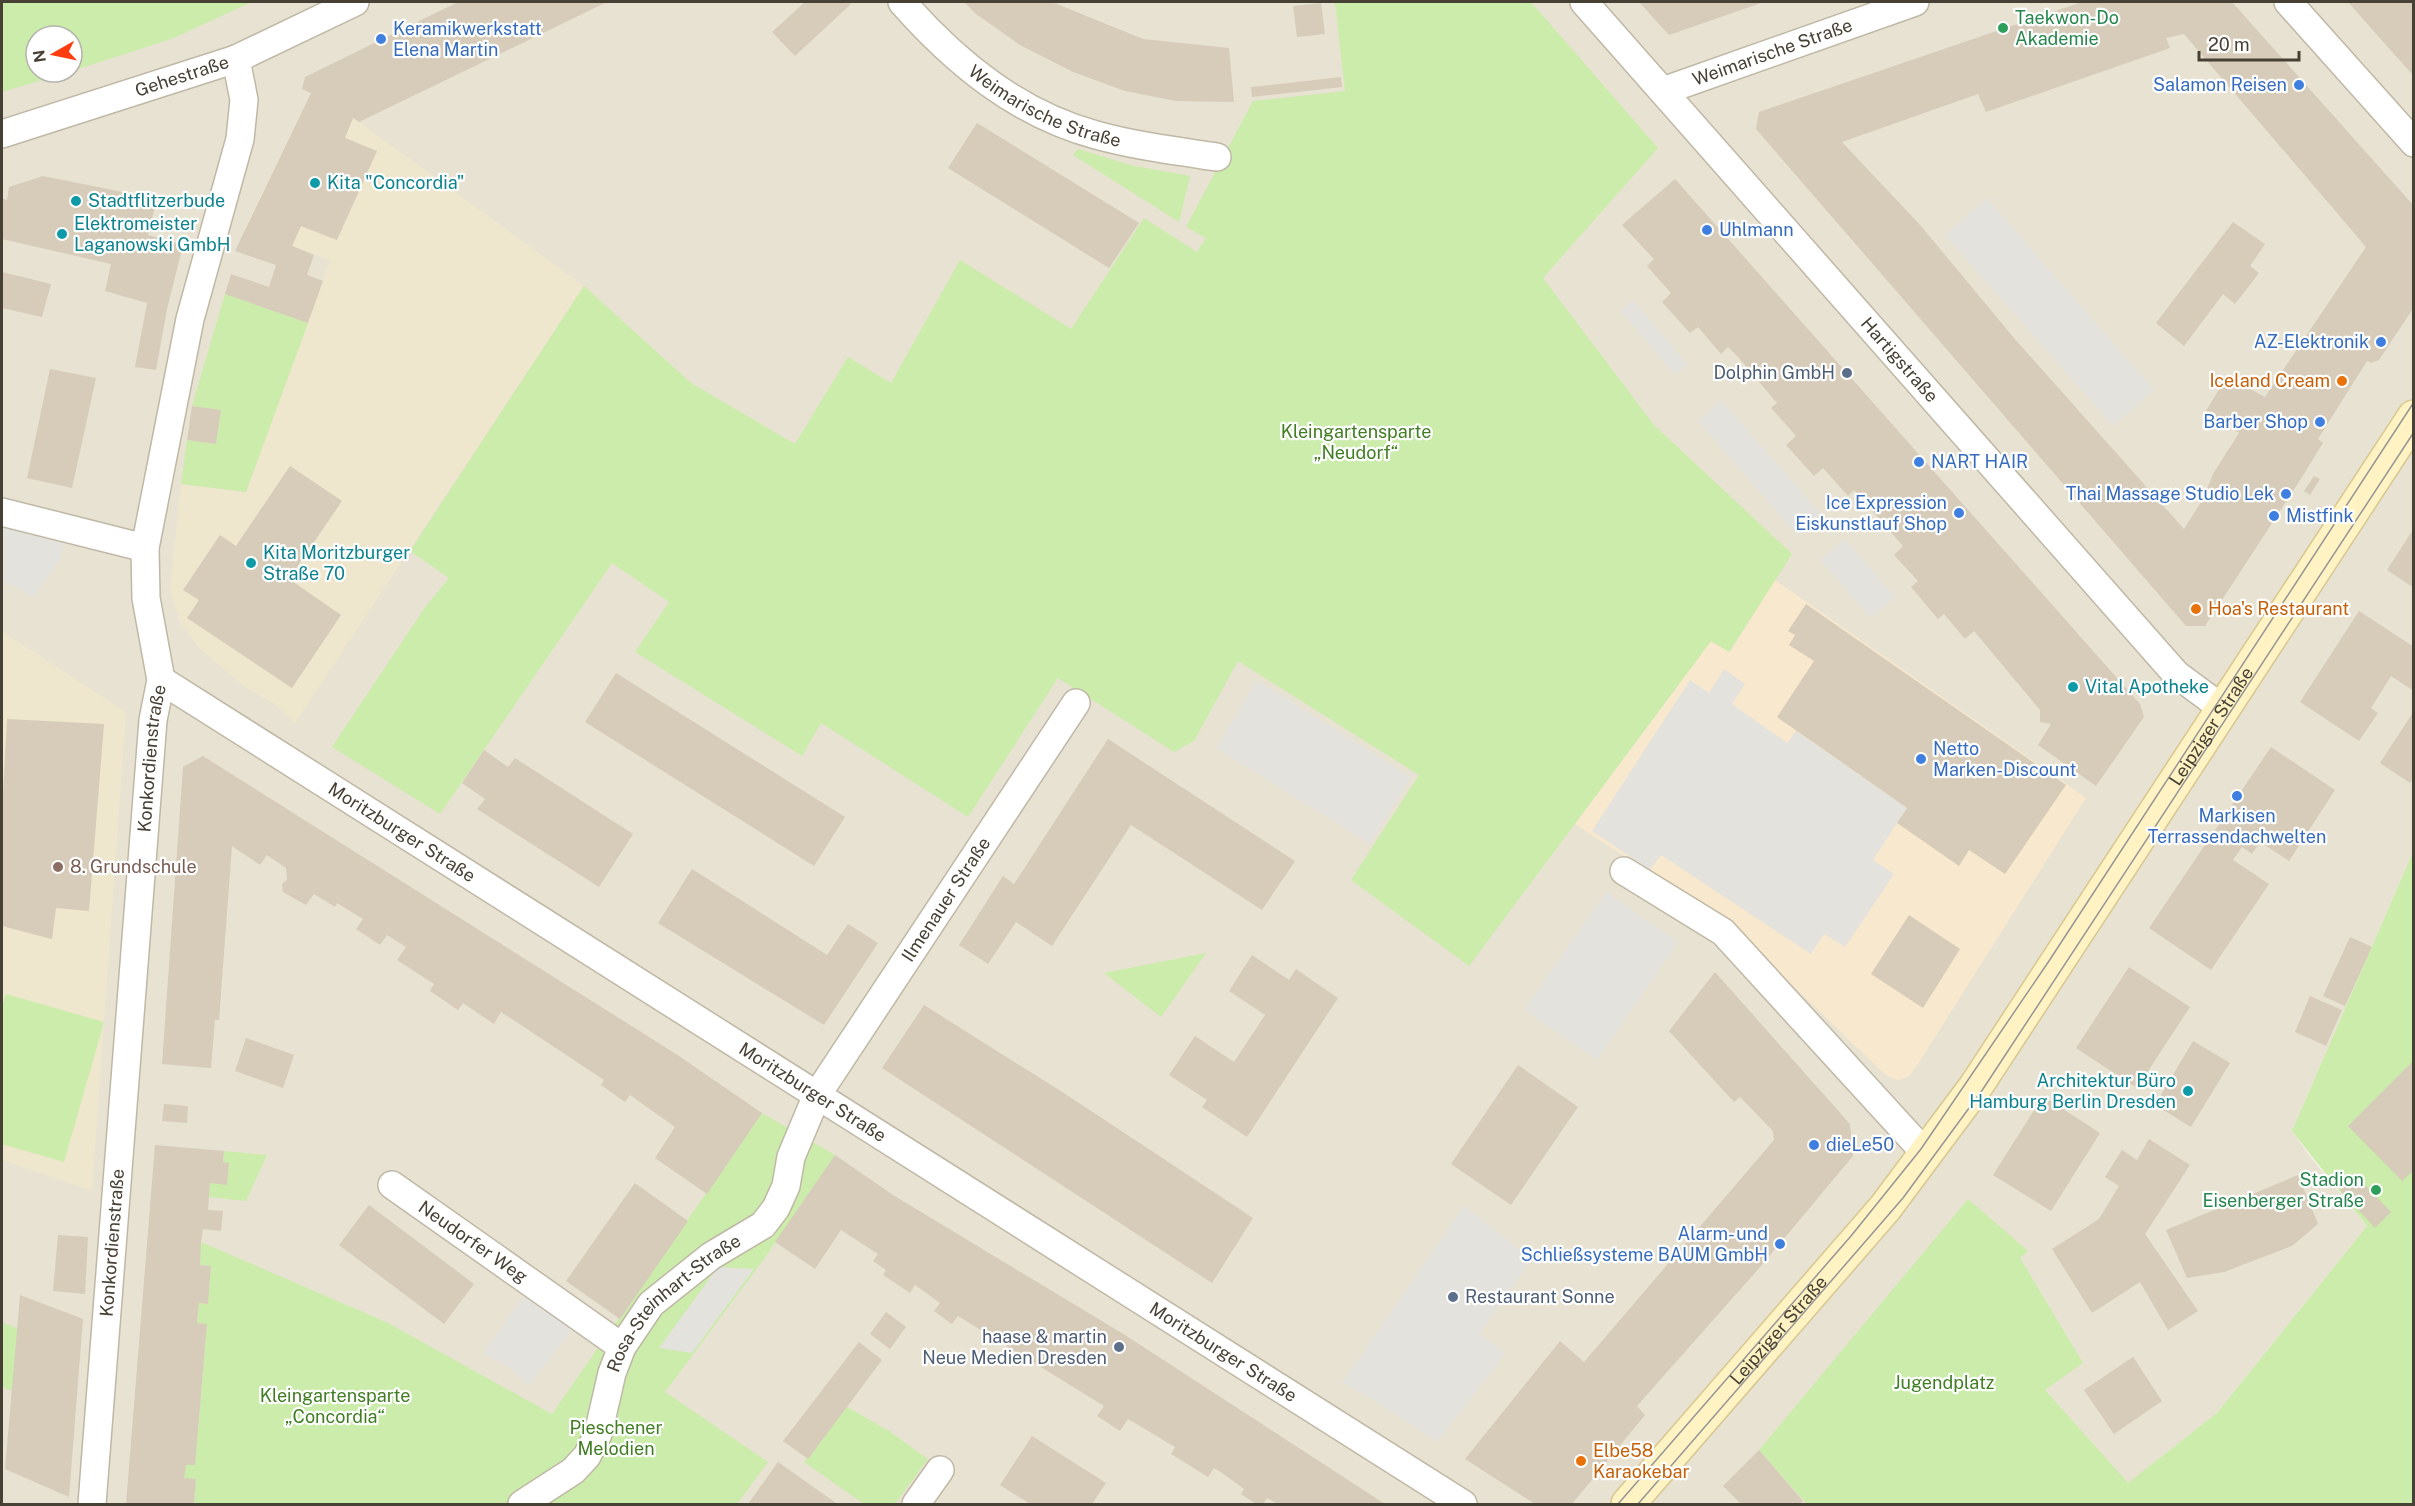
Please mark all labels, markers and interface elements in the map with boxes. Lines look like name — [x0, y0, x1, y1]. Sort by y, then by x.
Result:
place label: Taekwon-Do Akademie — [2015, 7, 2119, 49]
street label: Weimarische Straße — [1689, 14, 1855, 90]
place label: Keramikwerkstatt Elena Martin — [393, 18, 542, 60]
marker: Taekwon-Do Akademie — [1996, 21, 2010, 35]
north arrow — [24, 24, 84, 84]
scale bar — [2199, 24, 2300, 62]
marker: Keramikwerkstatt Elena Martin — [374, 32, 388, 46]
text: 20 m — [2208, 34, 2250, 55]
text: N — [29, 49, 50, 64]
street label: Gehestraße — [132, 51, 231, 101]
street label: Weimarische Straße — [965, 60, 1123, 151]
place label: Salamon Reisen — [2153, 74, 2287, 95]
marker: Salamon Reisen — [2292, 78, 2306, 92]
place label: Kita "Concordia" — [327, 172, 464, 193]
marker: Kita "Concordia" — [308, 176, 322, 190]
place label: Stadtflitzerbude — [88, 190, 225, 211]
marker: Stadtflitzerbude — [69, 194, 83, 208]
place label: Elektromeister Laganowski GmbH — [74, 213, 230, 255]
place label: Uhlmann — [1719, 219, 1794, 240]
marker: Uhlmann — [1700, 223, 1714, 237]
marker: Elektromeister Laganowski GmbH — [55, 227, 69, 241]
street label: Hartigstraße — [1857, 313, 1943, 406]
place label: AZ-Elektronik — [2254, 331, 2369, 352]
marker: AZ-Elektronik — [2374, 335, 2388, 349]
place label: Dolphin GmbH — [1713, 362, 1835, 383]
marker: Dolphin GmbH — [1840, 366, 1854, 380]
place label: Iceland Cream — [2209, 370, 2330, 391]
marker: Iceland Cream — [2335, 374, 2349, 388]
place label: Barber Shop — [2203, 411, 2308, 432]
marker: Barber Shop — [2313, 415, 2327, 429]
park label: Kleingartensparte „Neudorf“ — [1281, 421, 1431, 463]
place label: NART HAIR — [1931, 451, 2028, 472]
marker: NART HAIR — [1912, 455, 1926, 469]
place label: Thai Massage Studio Lek — [2066, 483, 2274, 504]
marker: Thai Massage Studio Lek — [2279, 487, 2293, 501]
place label: Ice Expression Eiskunstlauf Shop — [1795, 492, 1947, 534]
place label: Mistfink — [2286, 505, 2354, 526]
marker: Ice Expression Eiskunstlauf Shop — [1952, 506, 1966, 520]
marker: Mistfink — [2267, 509, 2281, 523]
place label: Kita Moritzburger Straße 70 — [263, 542, 410, 584]
marker: Kita Moritzburger Straße 70 — [244, 556, 258, 570]
place label: Hoa's Restaurant — [2208, 598, 2349, 619]
marker: Hoa's Restaurant — [2189, 602, 2203, 616]
street label: Leipziger Straße — [2165, 663, 2257, 789]
place label: Vital Apotheke — [2085, 676, 2209, 697]
marker: Vital Apotheke — [2066, 680, 2080, 694]
street label: Konkordienstraße — [133, 683, 170, 833]
place label: Netto Marken-Discount — [1933, 738, 2076, 780]
marker: Netto Marken-Discount — [1914, 752, 1928, 766]
street label: Moritzburger Straße — [325, 778, 480, 886]
marker: Markisen Terrassendachwelten — [2230, 789, 2244, 803]
place label: Markisen Terrassendachwelten — [2148, 805, 2326, 847]
street label: Ilmenauer Straße — [897, 833, 994, 966]
place label: 8. Grundschule — [70, 856, 197, 877]
marker: 8. Grundschule — [51, 860, 65, 874]
street label: Moritzburger Straße — [735, 1038, 890, 1146]
place label: Architektur Büro Hamburg Berlin Dresden — [1969, 1070, 2176, 1112]
marker: Architektur Büro Hamburg Berlin Dresden — [2181, 1084, 2195, 1098]
place label: dieLe50 — [1826, 1134, 1894, 1155]
marker: dieLe50 — [1807, 1138, 1821, 1152]
street label: Konkordienstraße — [96, 1168, 128, 1318]
place label: Stadion Eisenberger Straße — [2203, 1169, 2364, 1211]
marker: Stadion Eisenberger Straße — [2369, 1183, 2383, 1197]
street label: Neudorfer Weg — [415, 1196, 532, 1287]
place label: Alarm- und Schließsysteme BAUM GmbH — [1521, 1223, 1768, 1265]
street label: Rosa-Steinhart-Straße — [602, 1230, 744, 1375]
marker: Alarm- und Schließsysteme BAUM GmbH — [1773, 1237, 1787, 1251]
street label: Leipziger Straße — [1726, 1271, 1831, 1389]
place label: Restaurant Sonne — [1465, 1286, 1615, 1307]
marker: Restaurant Sonne — [1446, 1290, 1460, 1304]
street label: Moritzburger Straße — [1146, 1297, 1301, 1406]
place label: haase & martin Neue Medien Dresden — [922, 1326, 1107, 1368]
marker: haase & martin Neue Medien Dresden — [1112, 1340, 1126, 1354]
park label: Jugendplatz — [1893, 1372, 1995, 1393]
park label: Kleingartensparte „Concordia“ — [260, 1385, 410, 1427]
park label: Pieschener Melodien — [569, 1417, 663, 1459]
place label: Elbe58 Karaokebar — [1593, 1440, 1689, 1482]
marker: Elbe58 Karaokebar — [1574, 1454, 1588, 1468]

